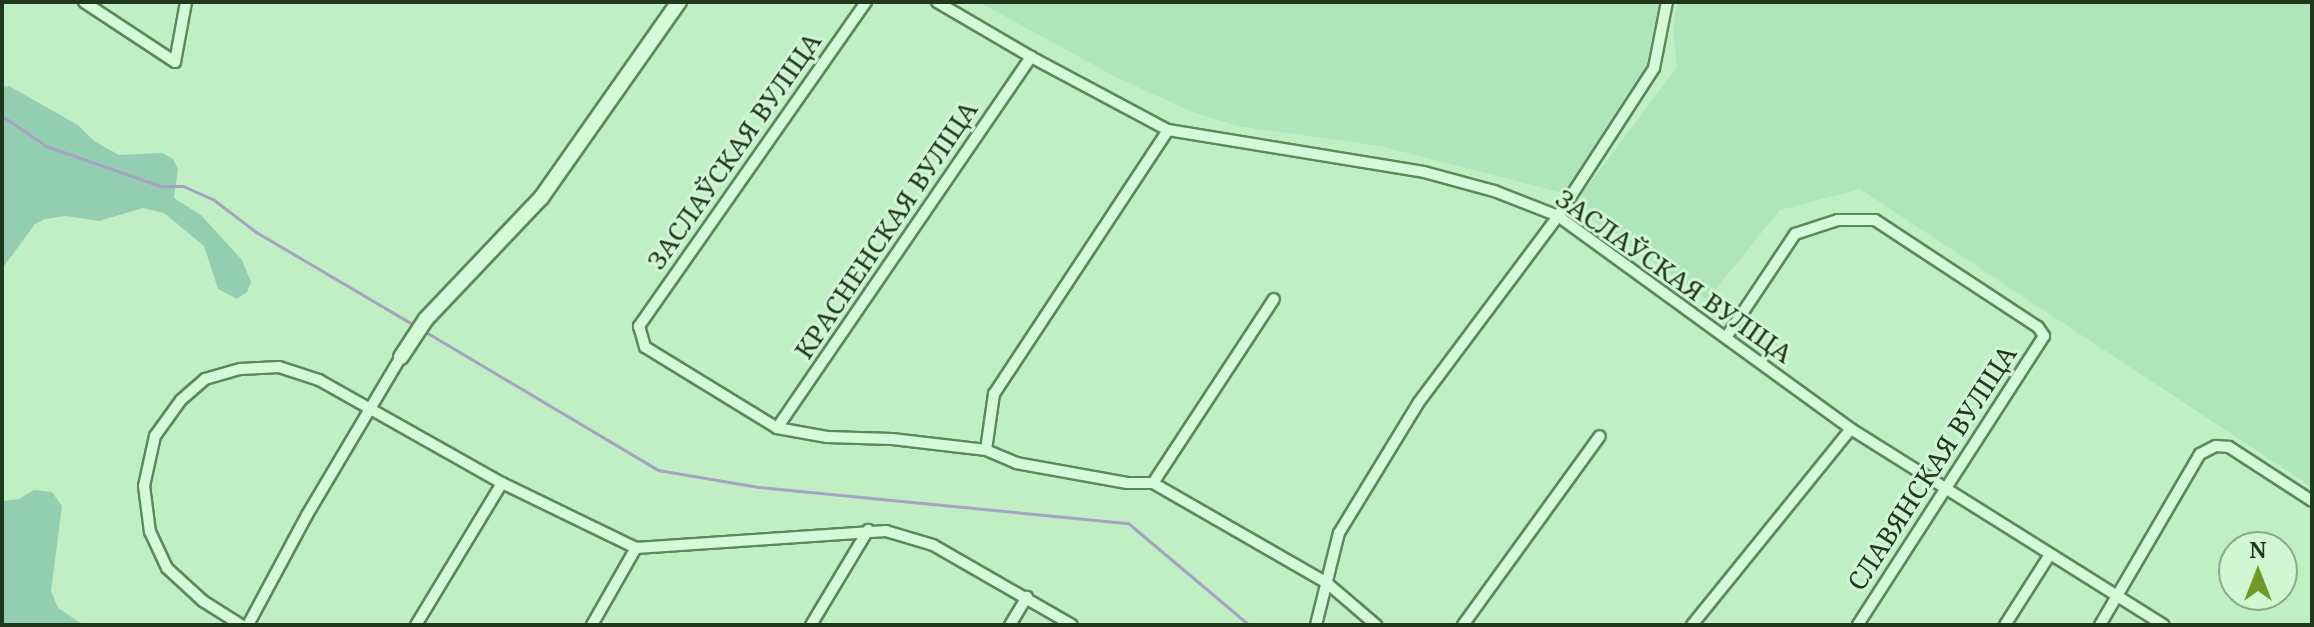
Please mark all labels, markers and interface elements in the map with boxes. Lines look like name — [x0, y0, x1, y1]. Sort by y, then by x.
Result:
street label: ЗАСЛАЎСКАЯ ВУЛІЦА — [640, 27, 828, 275]
street label: КРАСНЕНСКАЯ ВУЛІЦА — [788, 95, 984, 365]
street label: ЗАСЛАЎСКАЯ ВУЛІЦА — [1550, 182, 1798, 370]
street label: СЛАВЯНСКАЯ ВУЛІЦА — [1841, 340, 2023, 596]
north arrow — [2218, 531, 2298, 611]
text: N — [2249, 534, 2267, 564]

